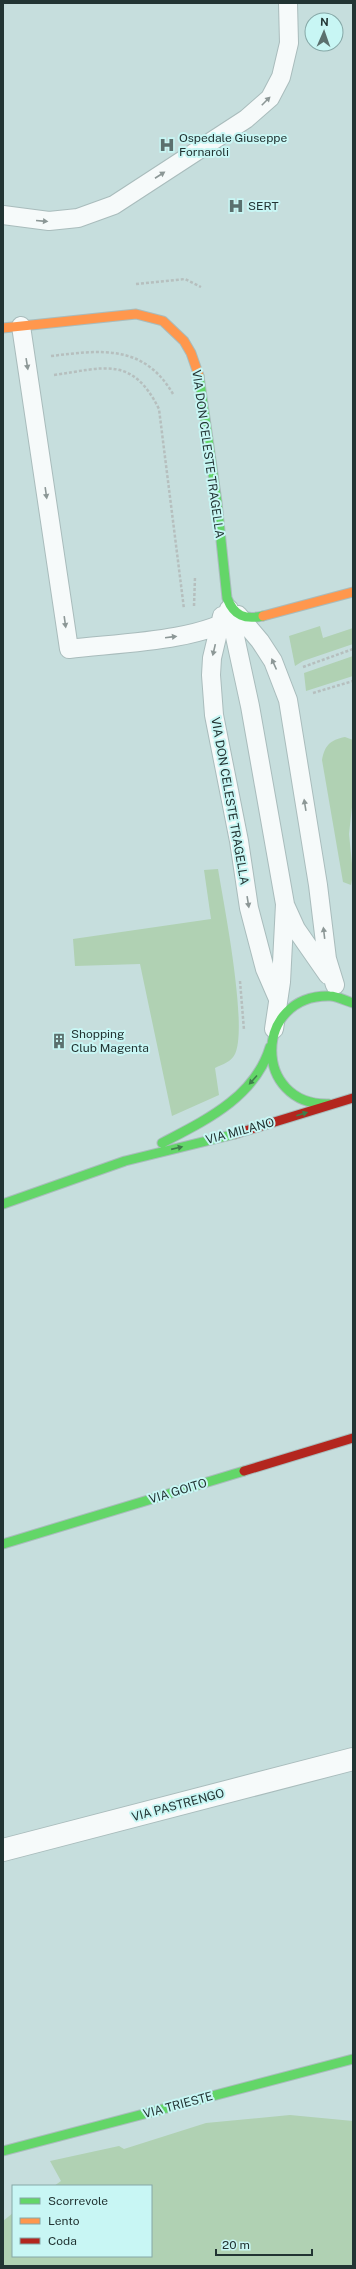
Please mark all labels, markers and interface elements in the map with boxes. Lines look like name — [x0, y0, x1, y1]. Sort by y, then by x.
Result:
north arrow — [304, 12, 344, 52]
text: N — [320, 16, 329, 28]
one-way arrow — [262, 96, 271, 106]
place label: Ospedale Giuseppe Fornaroli — [179, 131, 287, 159]
hospital icon: Ospedale Giuseppe Fornaroli — [158, 136, 176, 154]
one-way arrow — [155, 171, 165, 179]
hospital icon: SERT — [227, 197, 245, 215]
place label: SERT — [248, 199, 279, 213]
one-way arrow — [35, 217, 48, 224]
one-way arrow — [25, 358, 31, 370]
street label: VIA DON CELESTE TRAGELLA — [189, 369, 227, 540]
one-way arrow — [43, 487, 49, 499]
one-way arrow — [62, 616, 68, 628]
one-way arrow — [165, 633, 177, 640]
one-way arrow — [211, 643, 217, 656]
one-way arrow — [270, 657, 276, 669]
street label: VIA DON CELESTE TRAGELLA — [208, 716, 252, 886]
one-way arrow — [302, 798, 308, 811]
one-way arrow — [245, 896, 251, 908]
one-way arrow — [321, 927, 327, 939]
place label: Shopping Club Magenta — [71, 1027, 149, 1055]
building icon: Shopping Club Magenta — [50, 1032, 68, 1050]
one-way arrow — [248, 1075, 257, 1086]
one-way arrow — [297, 1111, 309, 1117]
street label: VIA MILANO — [204, 1115, 276, 1147]
one-way arrow — [170, 1144, 183, 1150]
street label: VIA GOITO — [147, 1476, 209, 1506]
street label: VIA PASTRENGO — [130, 1786, 226, 1824]
street label: VIA TRIESTE — [142, 2089, 214, 2121]
legend — [12, 2185, 152, 2257]
text: Scorrevole — [48, 2194, 108, 2208]
text: Lento — [48, 2214, 80, 2228]
scale bar — [216, 2231, 312, 2257]
text: Coda — [48, 2234, 77, 2248]
text: 20 m — [222, 2238, 250, 2252]

